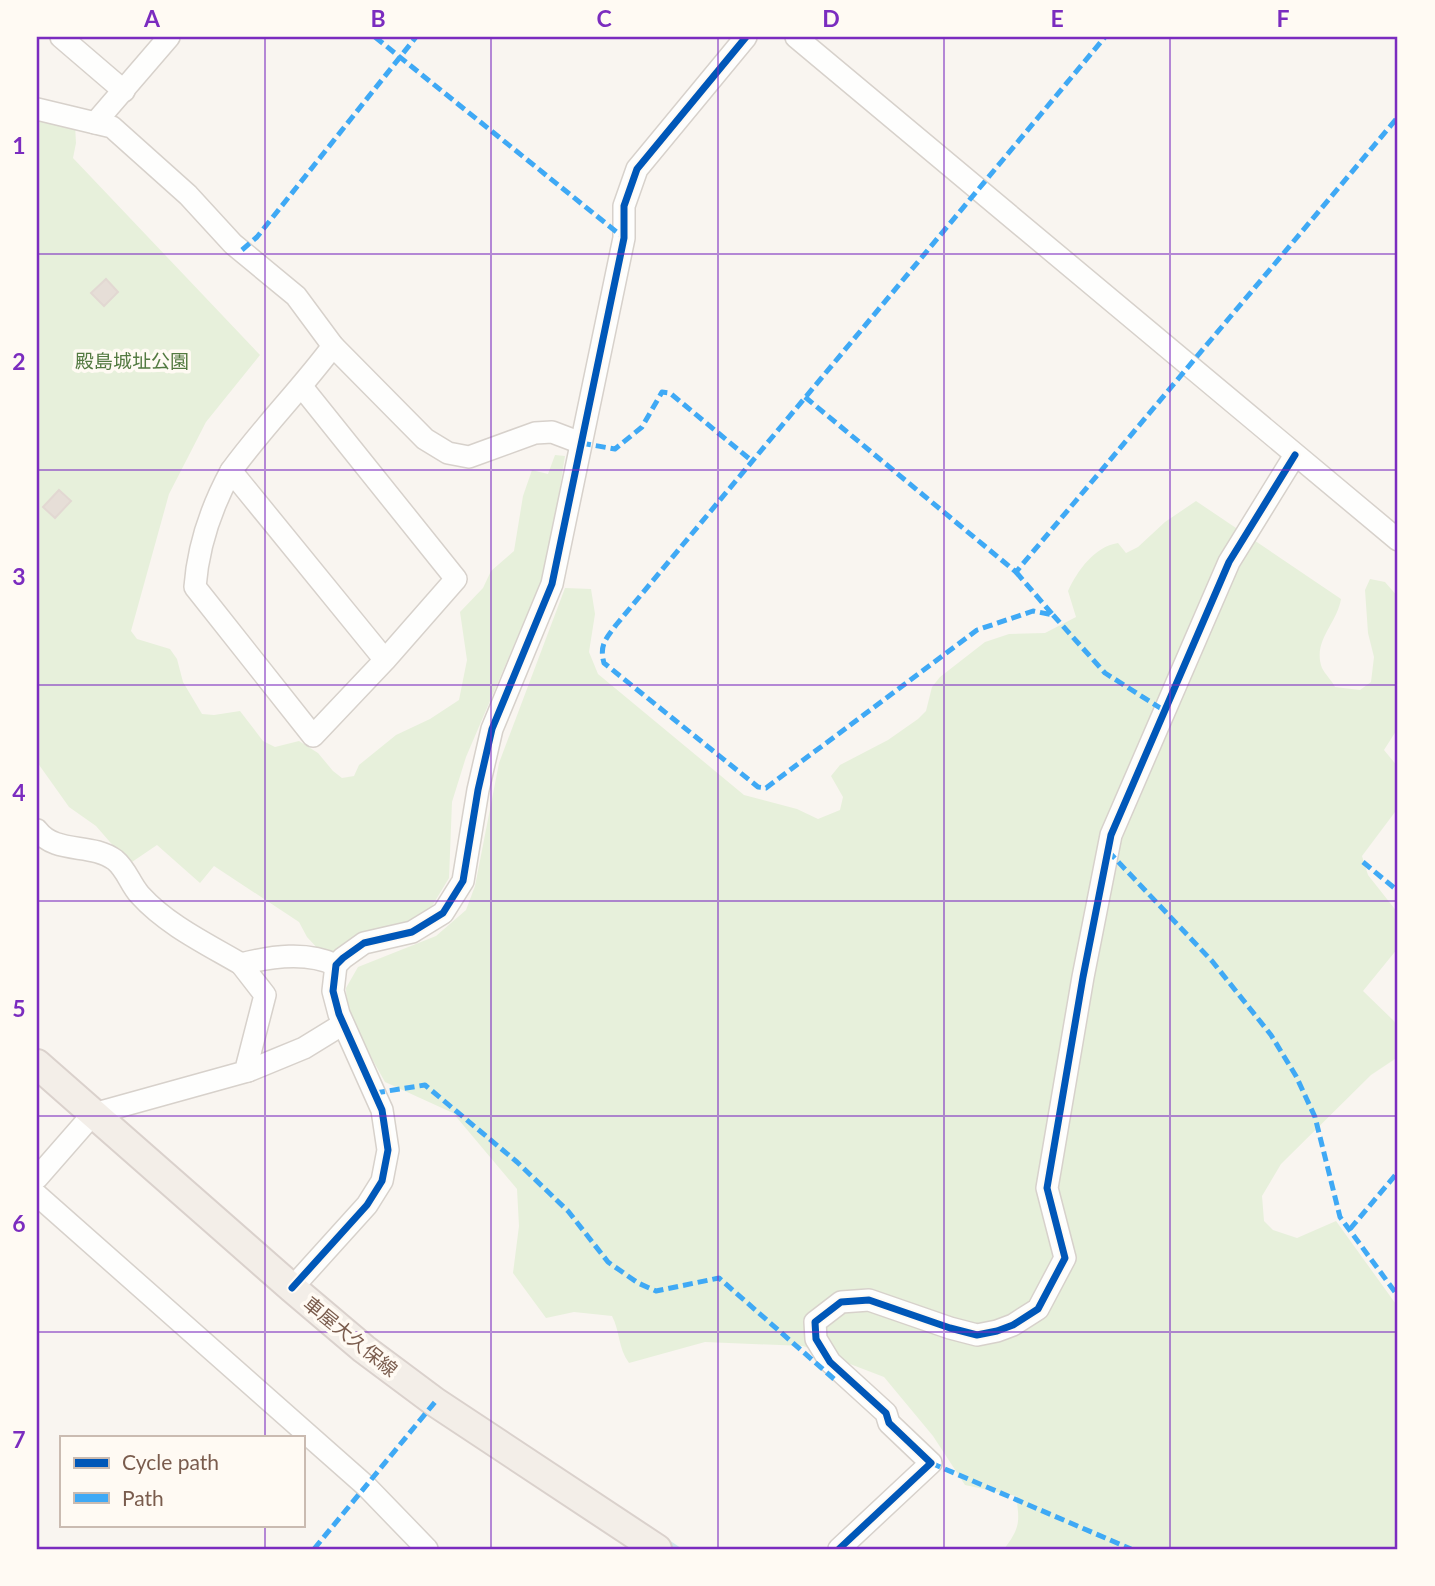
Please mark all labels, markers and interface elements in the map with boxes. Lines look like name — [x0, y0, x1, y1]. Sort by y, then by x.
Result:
text: A — [143, 4, 161, 32]
text: B — [370, 4, 386, 32]
text: C — [596, 4, 612, 32]
text: D — [822, 4, 840, 32]
text: E — [1050, 4, 1064, 32]
text: F — [1276, 4, 1290, 32]
text: 1 — [12, 131, 26, 159]
text: 2 — [12, 347, 26, 375]
park label: 殿島城址公園 — [75, 349, 189, 372]
text: 3 — [12, 562, 26, 590]
text: 4 — [12, 778, 26, 806]
text: 5 — [12, 994, 26, 1022]
text: 6 — [12, 1209, 26, 1237]
street label: 車屋大久保線 — [299, 1291, 403, 1381]
text: 7 — [12, 1425, 26, 1453]
legend — [60, 1436, 304, 1526]
text: Cycle path — [122, 1449, 219, 1474]
text: Path — [122, 1485, 164, 1510]

